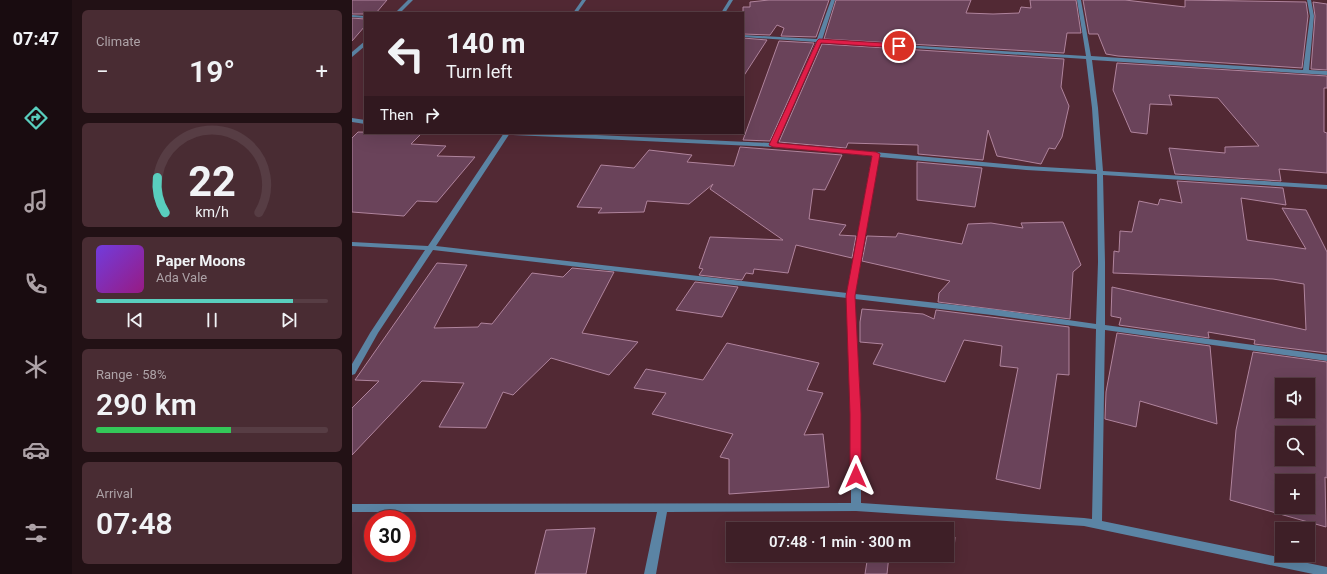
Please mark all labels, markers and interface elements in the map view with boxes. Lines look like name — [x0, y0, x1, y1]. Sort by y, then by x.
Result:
text: 140 m — [446, 27, 525, 60]
text: 07:47 — [13, 28, 59, 49]
icon: left — [380, 28, 432, 80]
pin — [882, 29, 916, 63]
text: Climate — [96, 34, 140, 49]
icon: arrive — [888, 35, 910, 57]
text: 19° — [189, 54, 235, 89]
text: − — [96, 59, 109, 84]
text: + — [316, 59, 328, 84]
text: Turn left — [446, 61, 512, 82]
icon: directions — [22, 104, 50, 132]
icon: right — [421, 104, 443, 126]
text: Then — [380, 106, 413, 124]
text: 22 — [188, 156, 236, 205]
icon: music — [22, 187, 50, 215]
text: km/h — [195, 203, 229, 219]
text: Paper Moons — [156, 252, 246, 270]
icon: phone — [22, 270, 50, 298]
text: Ada Vale — [156, 270, 207, 285]
icon: previous — [124, 309, 146, 331]
icon: pause — [201, 309, 223, 331]
icon: next — [278, 309, 300, 331]
icon: climate — [22, 353, 50, 381]
text: Range · 58% — [96, 367, 166, 382]
map controls — [1275, 378, 1315, 562]
button: sound — [1275, 378, 1315, 418]
text: 290 km — [96, 387, 197, 422]
button: search — [1275, 426, 1315, 466]
icon: car — [22, 436, 50, 464]
position arrow — [835, 455, 877, 497]
button: + — [1275, 474, 1315, 514]
text: Arrival — [96, 486, 133, 501]
text: 07:48 — [96, 506, 173, 541]
speed limit sign: 30 — [364, 510, 416, 562]
icon: filters — [22, 519, 50, 547]
button: − — [1275, 522, 1315, 562]
text: 07:48 · 1 min · 300 m — [769, 533, 911, 551]

